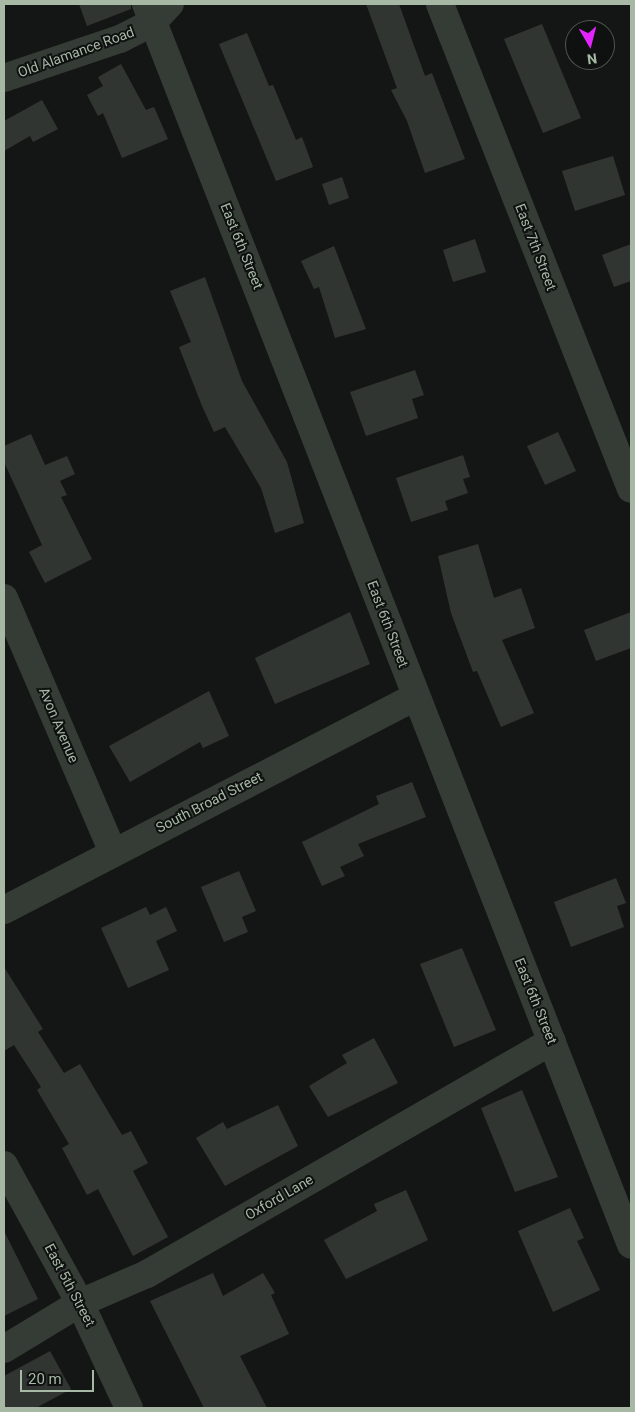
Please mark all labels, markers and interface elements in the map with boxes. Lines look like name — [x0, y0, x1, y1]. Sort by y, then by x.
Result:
north arrow — [565, 20, 615, 70]
street label: Old Alamance Road — [16, 23, 136, 81]
text: N — [586, 50, 598, 67]
street label: East 6th Street — [217, 200, 267, 292]
street label: East 7th Street — [512, 201, 560, 293]
street label: East 6th Street — [364, 578, 412, 670]
street label: Avon Avenue — [36, 685, 82, 765]
street label: South Broad Street — [153, 768, 265, 836]
street label: East 6th Street — [511, 955, 561, 1047]
street label: Oxford Lane — [242, 1171, 316, 1223]
street label: East 5th Street — [41, 1241, 99, 1329]
scale bar — [22, 1360, 96, 1392]
text: 20 m — [28, 1370, 62, 1388]

